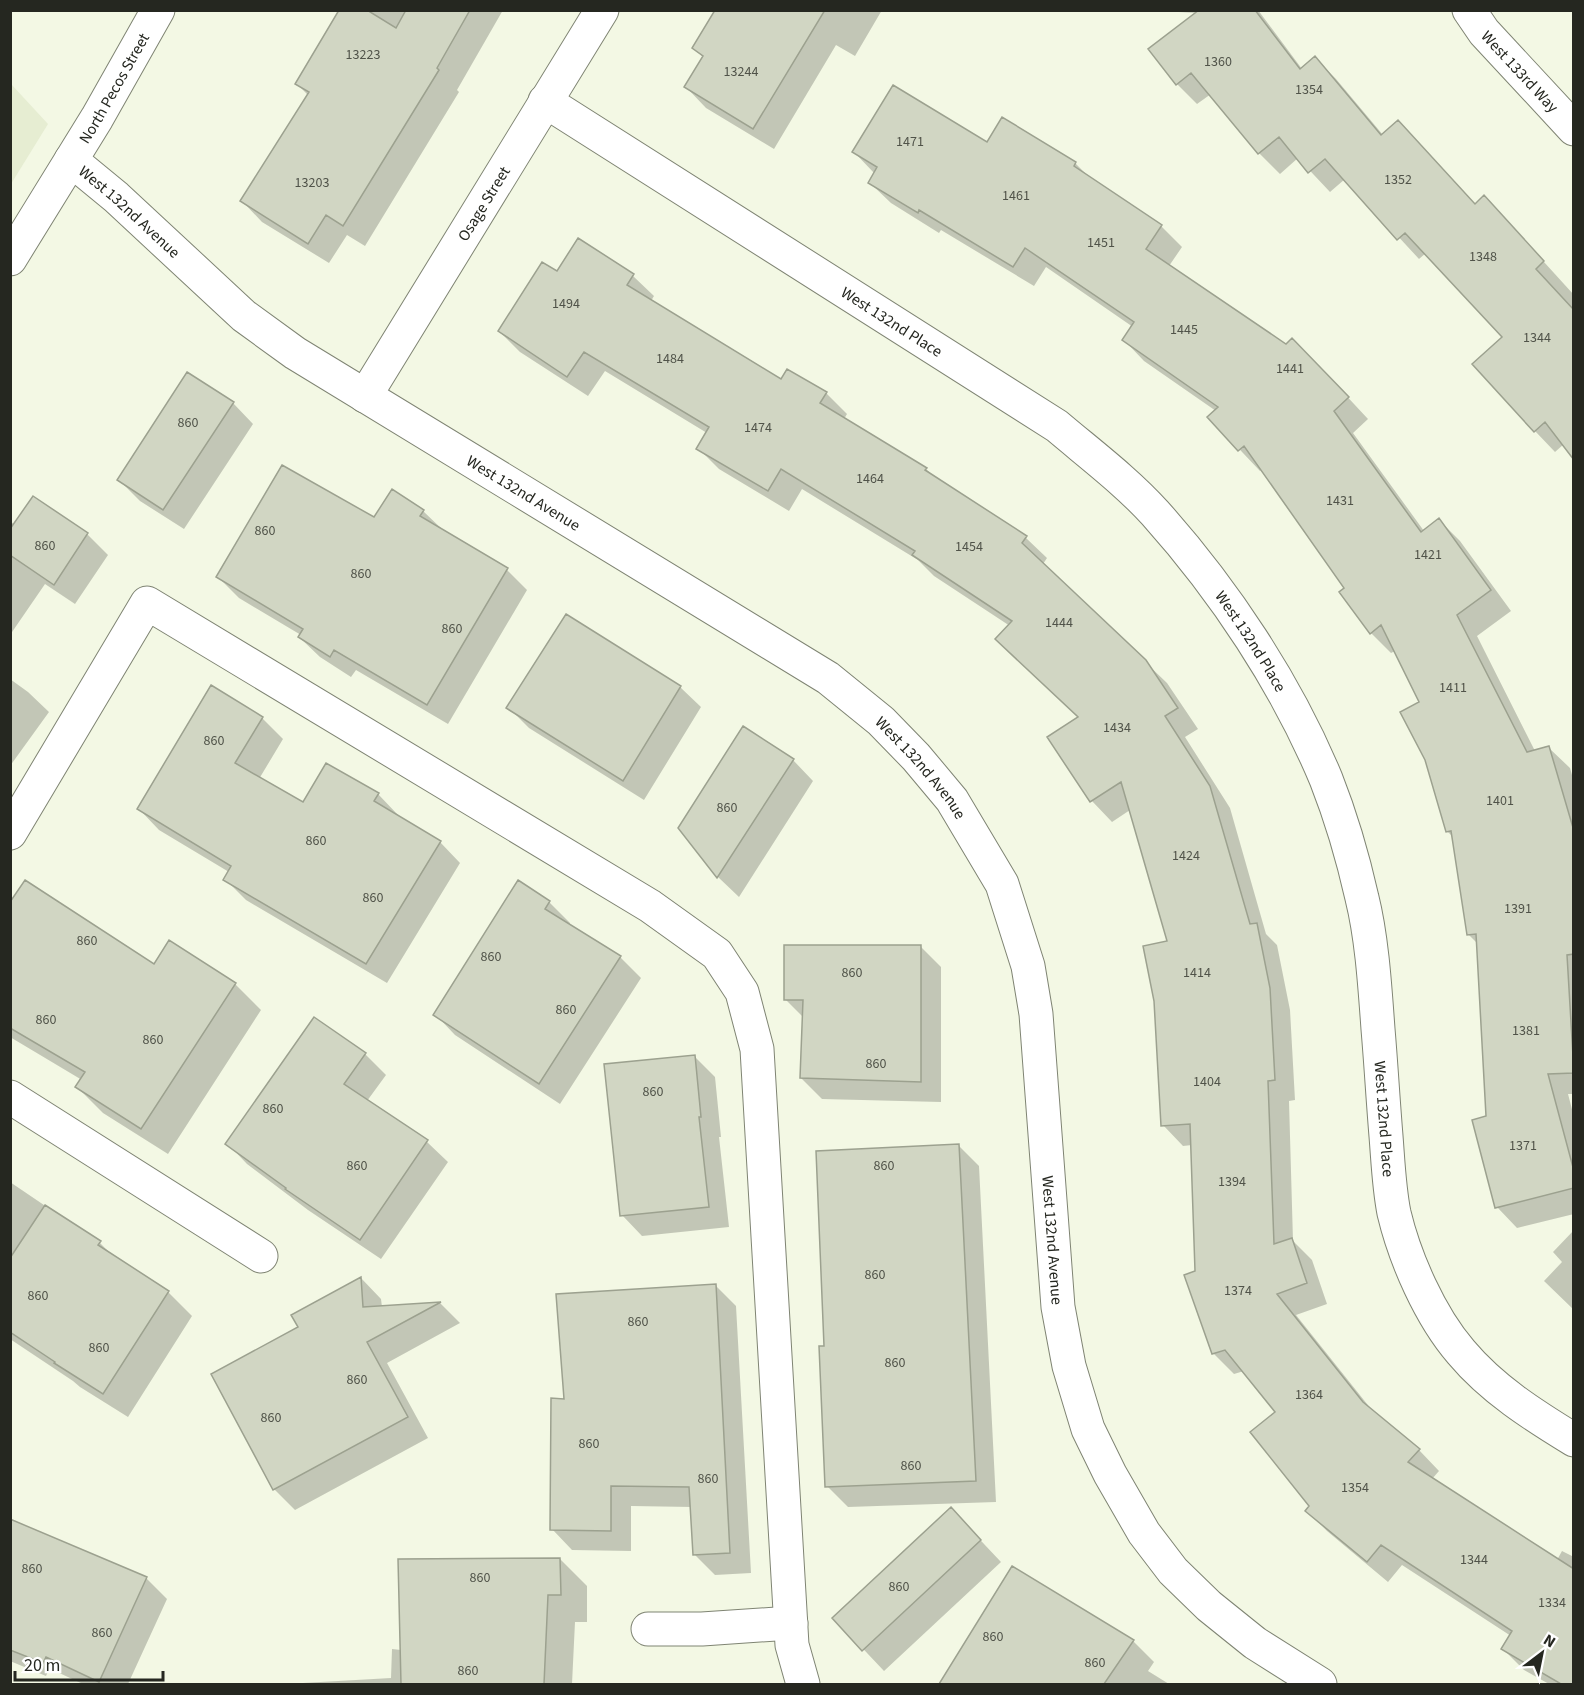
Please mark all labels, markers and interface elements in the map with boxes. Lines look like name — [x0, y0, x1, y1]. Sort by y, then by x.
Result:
street label: West 133rd Way — [1476, 26, 1564, 118]
street label: North Pecos Street — [74, 29, 155, 148]
house number: 13223 — [346, 45, 380, 65]
house number: 1360 — [1204, 52, 1232, 72]
house number: 13244 — [724, 62, 758, 82]
house number: 1354 — [1295, 80, 1323, 100]
house number: 1471 — [896, 132, 924, 152]
street label: West 132nd Avenue — [74, 161, 185, 263]
street label: Osage Street — [453, 162, 516, 246]
house number: 1352 — [1384, 170, 1412, 190]
house number: 13203 — [295, 173, 329, 193]
house number: 1461 — [1002, 186, 1030, 206]
house number: 1451 — [1087, 233, 1115, 253]
house number: 1348 — [1469, 247, 1497, 267]
street label: West 132nd Place — [836, 282, 947, 363]
house number: 1494 — [552, 294, 580, 314]
house number: 1445 — [1170, 320, 1198, 340]
house number: 1344 — [1523, 328, 1551, 348]
house number: 1484 — [656, 349, 684, 369]
house number: 1441 — [1276, 359, 1304, 379]
house number: 860 — [178, 413, 198, 433]
house number: 1474 — [744, 418, 772, 438]
street label: West 132nd Avenue — [462, 450, 584, 537]
house number: 1464 — [856, 469, 884, 489]
house number: 1431 — [1326, 491, 1354, 511]
house number: 860 — [255, 521, 275, 541]
house number: 860 — [35, 536, 55, 556]
house number: 1454 — [955, 537, 983, 557]
house number: 1421 — [1414, 545, 1442, 565]
house number: 860 — [351, 564, 371, 584]
street label: West 132nd Place — [1210, 587, 1291, 696]
house number: 1444 — [1045, 613, 1073, 633]
house number: 860 — [442, 619, 462, 639]
house number: 1411 — [1439, 678, 1467, 698]
street label: West 132nd Avenue — [870, 712, 971, 823]
house number: 1434 — [1103, 718, 1131, 738]
house number: 860 — [204, 731, 224, 751]
house number: 1401 — [1486, 791, 1514, 811]
house number: 860 — [717, 798, 737, 818]
house number: 860 — [306, 831, 326, 851]
house number: 1424 — [1172, 846, 1200, 866]
house number: 860 — [363, 888, 383, 908]
house number: 1391 — [1504, 899, 1532, 919]
house number: 860 — [77, 931, 97, 951]
house number: 860 — [481, 947, 501, 967]
house number: 860 — [842, 963, 862, 983]
house number: 1414 — [1183, 963, 1211, 983]
house number: 860 — [556, 1000, 576, 1020]
house number: 860 — [36, 1010, 56, 1030]
house number: 1381 — [1512, 1021, 1540, 1041]
house number: 860 — [143, 1030, 163, 1050]
house number: 860 — [866, 1054, 886, 1074]
street label: West 132nd Place — [1369, 1060, 1399, 1178]
house number: 1404 — [1193, 1072, 1221, 1092]
house number: 860 — [643, 1082, 663, 1102]
house number: 860 — [263, 1099, 283, 1119]
house number: 1371 — [1509, 1136, 1537, 1156]
house number: 860 — [347, 1156, 367, 1176]
house number: 860 — [874, 1156, 894, 1176]
house number: 1394 — [1218, 1172, 1246, 1192]
street label: West 132nd Avenue — [1036, 1175, 1068, 1306]
house number: 860 — [865, 1265, 885, 1285]
house number: 1374 — [1224, 1281, 1252, 1301]
house number: 860 — [28, 1286, 48, 1306]
house number: 860 — [628, 1312, 648, 1332]
house number: 860 — [89, 1338, 109, 1358]
house number: 860 — [885, 1353, 905, 1373]
house number: 860 — [347, 1370, 367, 1390]
house number: 1364 — [1295, 1385, 1323, 1405]
house number: 860 — [261, 1408, 281, 1428]
house number: 860 — [579, 1434, 599, 1454]
house number: 860 — [901, 1456, 921, 1476]
house number: 860 — [698, 1469, 718, 1489]
house number: 1354 — [1341, 1478, 1369, 1498]
house number: 1344 — [1460, 1550, 1488, 1570]
house number: 860 — [22, 1559, 42, 1579]
house number: 860 — [470, 1568, 490, 1588]
house number: 860 — [889, 1577, 909, 1597]
house number: 1334 — [1538, 1593, 1566, 1613]
house number: 860 — [92, 1623, 112, 1643]
north arrow — [1512, 1623, 1572, 1683]
house number: 860 — [983, 1627, 1003, 1647]
text: N — [1539, 1629, 1560, 1653]
scale bar — [15, 1644, 164, 1682]
text: 20 m — [24, 1653, 60, 1678]
house number: 860 — [1085, 1653, 1105, 1673]
house number: 860 — [458, 1661, 478, 1681]

